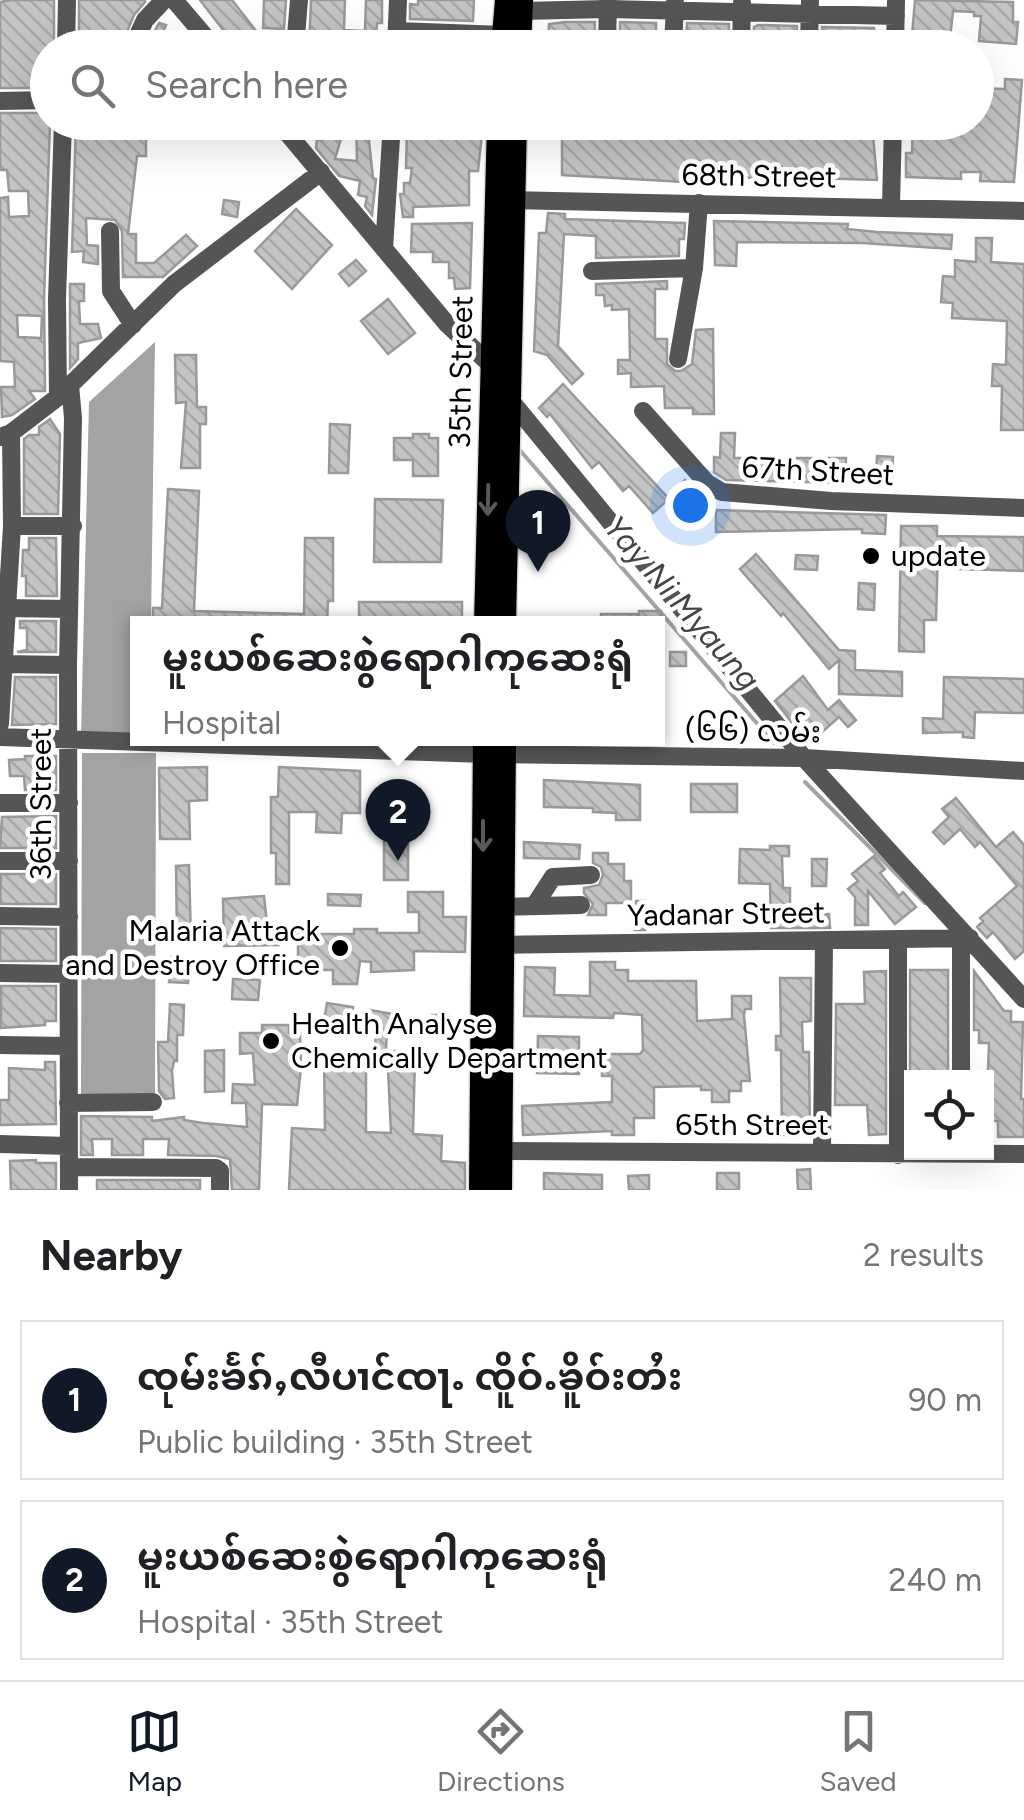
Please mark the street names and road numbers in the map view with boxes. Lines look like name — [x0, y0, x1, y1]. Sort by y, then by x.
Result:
street label: 68th Street — [681, 156, 837, 195]
street label: 35th Street — [441, 295, 480, 449]
street label: 67th Street — [741, 448, 895, 493]
street label: (၆၆) လမ်း — [685, 708, 821, 750]
street label: 36th Street — [22, 728, 59, 880]
street label: Yadanar Street — [627, 893, 825, 934]
street label: 65th Street — [675, 1106, 829, 1143]

